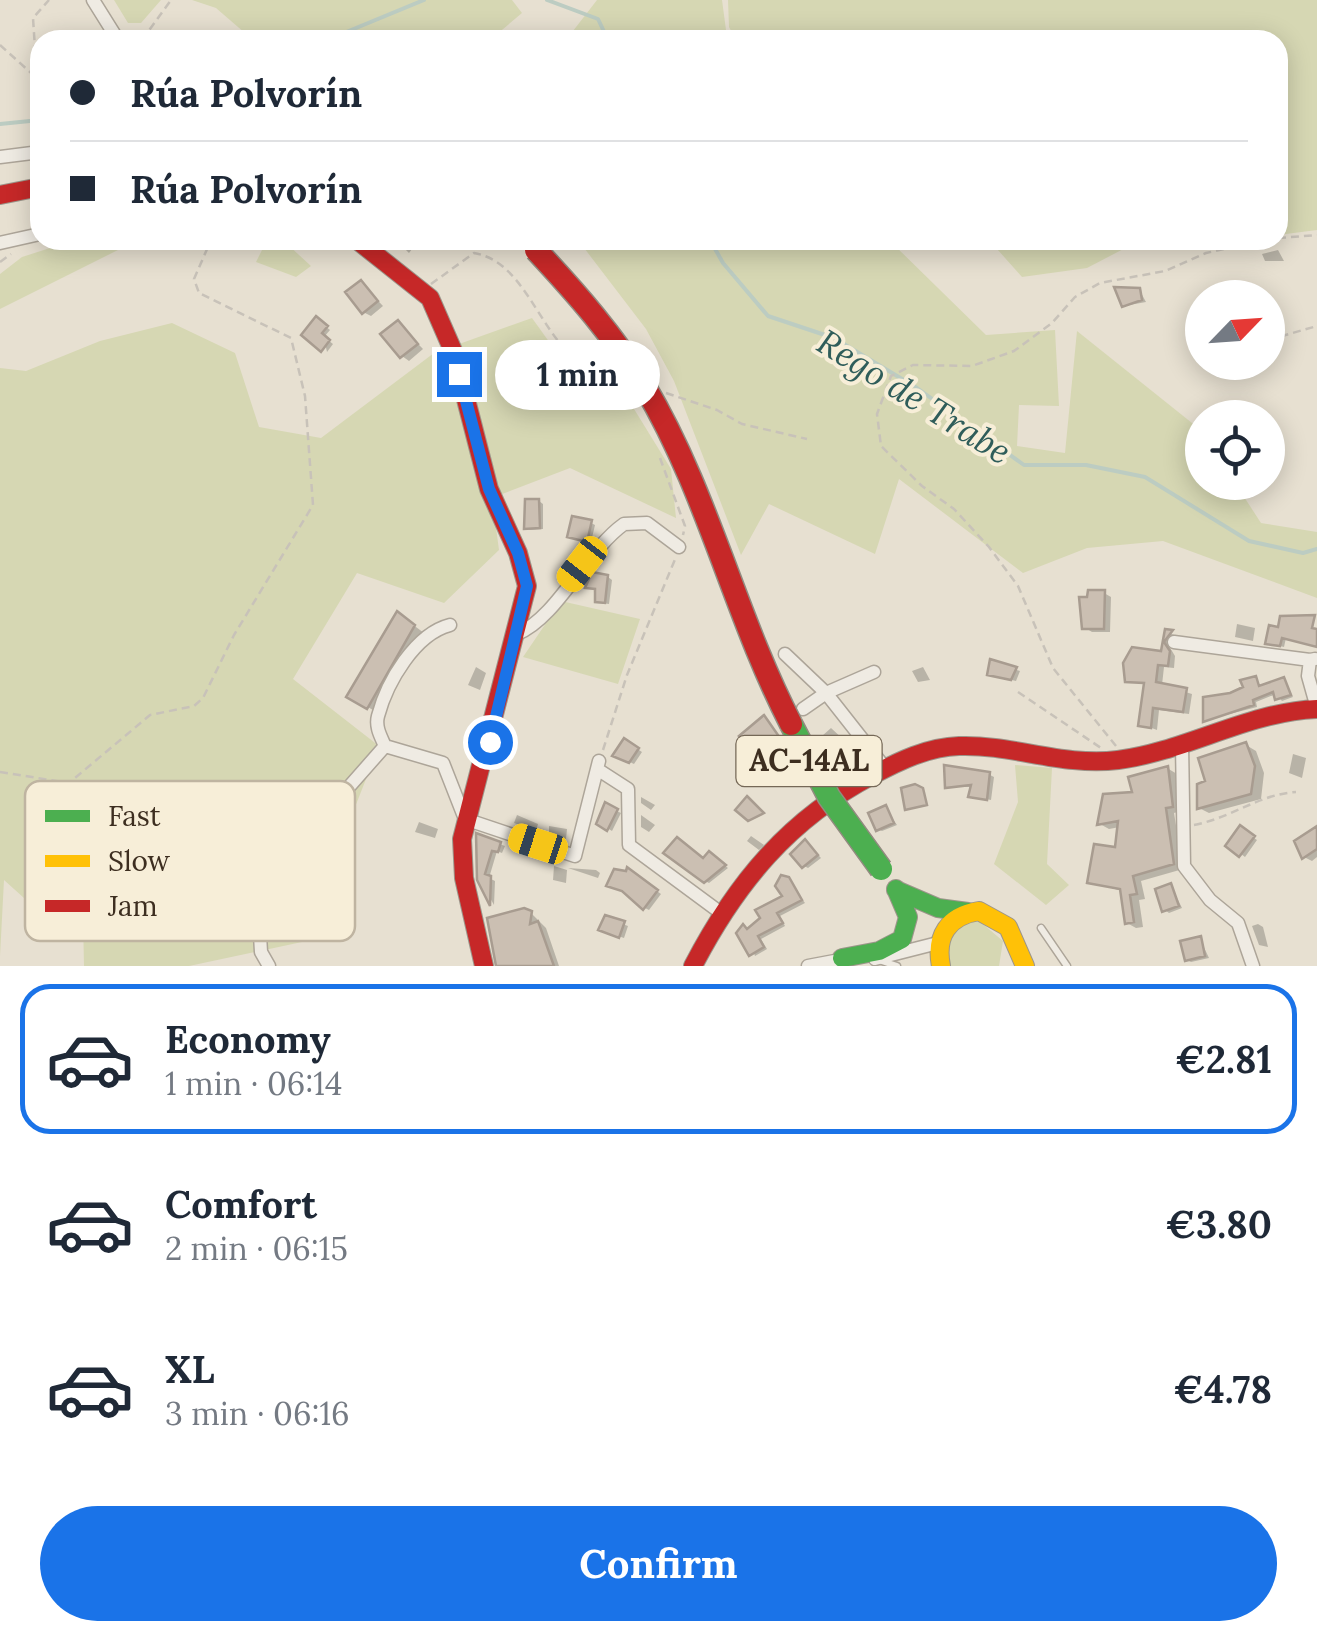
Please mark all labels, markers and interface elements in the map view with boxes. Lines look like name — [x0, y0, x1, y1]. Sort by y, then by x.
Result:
text: Rúa Polvorín — [130, 69, 362, 117]
text: Rúa Polvorín — [130, 165, 362, 213]
north arrow — [1185, 280, 1285, 380]
map controls — [1185, 280, 1285, 500]
water label: Rego de Trabe — [809, 319, 1020, 474]
callout: 1 min — [494, 339, 659, 409]
route end — [437, 352, 482, 397]
text: 1 min — [537, 354, 618, 395]
button: locate — [1185, 400, 1285, 500]
car — [552, 531, 612, 597]
route start — [468, 720, 513, 765]
road number: AC-14AL — [736, 736, 882, 786]
legend — [25, 781, 355, 941]
text: Fast — [108, 798, 161, 834]
car — [505, 820, 571, 868]
text: Slow — [108, 843, 171, 879]
text: Jam — [107, 888, 158, 924]
icon: car — [45, 1014, 135, 1104]
text: Economy — [165, 1015, 331, 1063]
text: €2.81 — [1175, 1035, 1272, 1083]
text: 1 min · 06:14 — [165, 1063, 342, 1104]
icon: car — [45, 1179, 135, 1269]
text: Comfort — [165, 1180, 317, 1228]
text: €3.80 — [1165, 1200, 1272, 1248]
text: 2 min · 06:15 — [165, 1228, 348, 1269]
icon: car — [45, 1344, 135, 1434]
text: XL — [165, 1345, 215, 1393]
text: €4.78 — [1173, 1365, 1272, 1413]
text: 3 min · 06:16 — [165, 1393, 350, 1434]
button: Confirm — [40, 1506, 1277, 1621]

